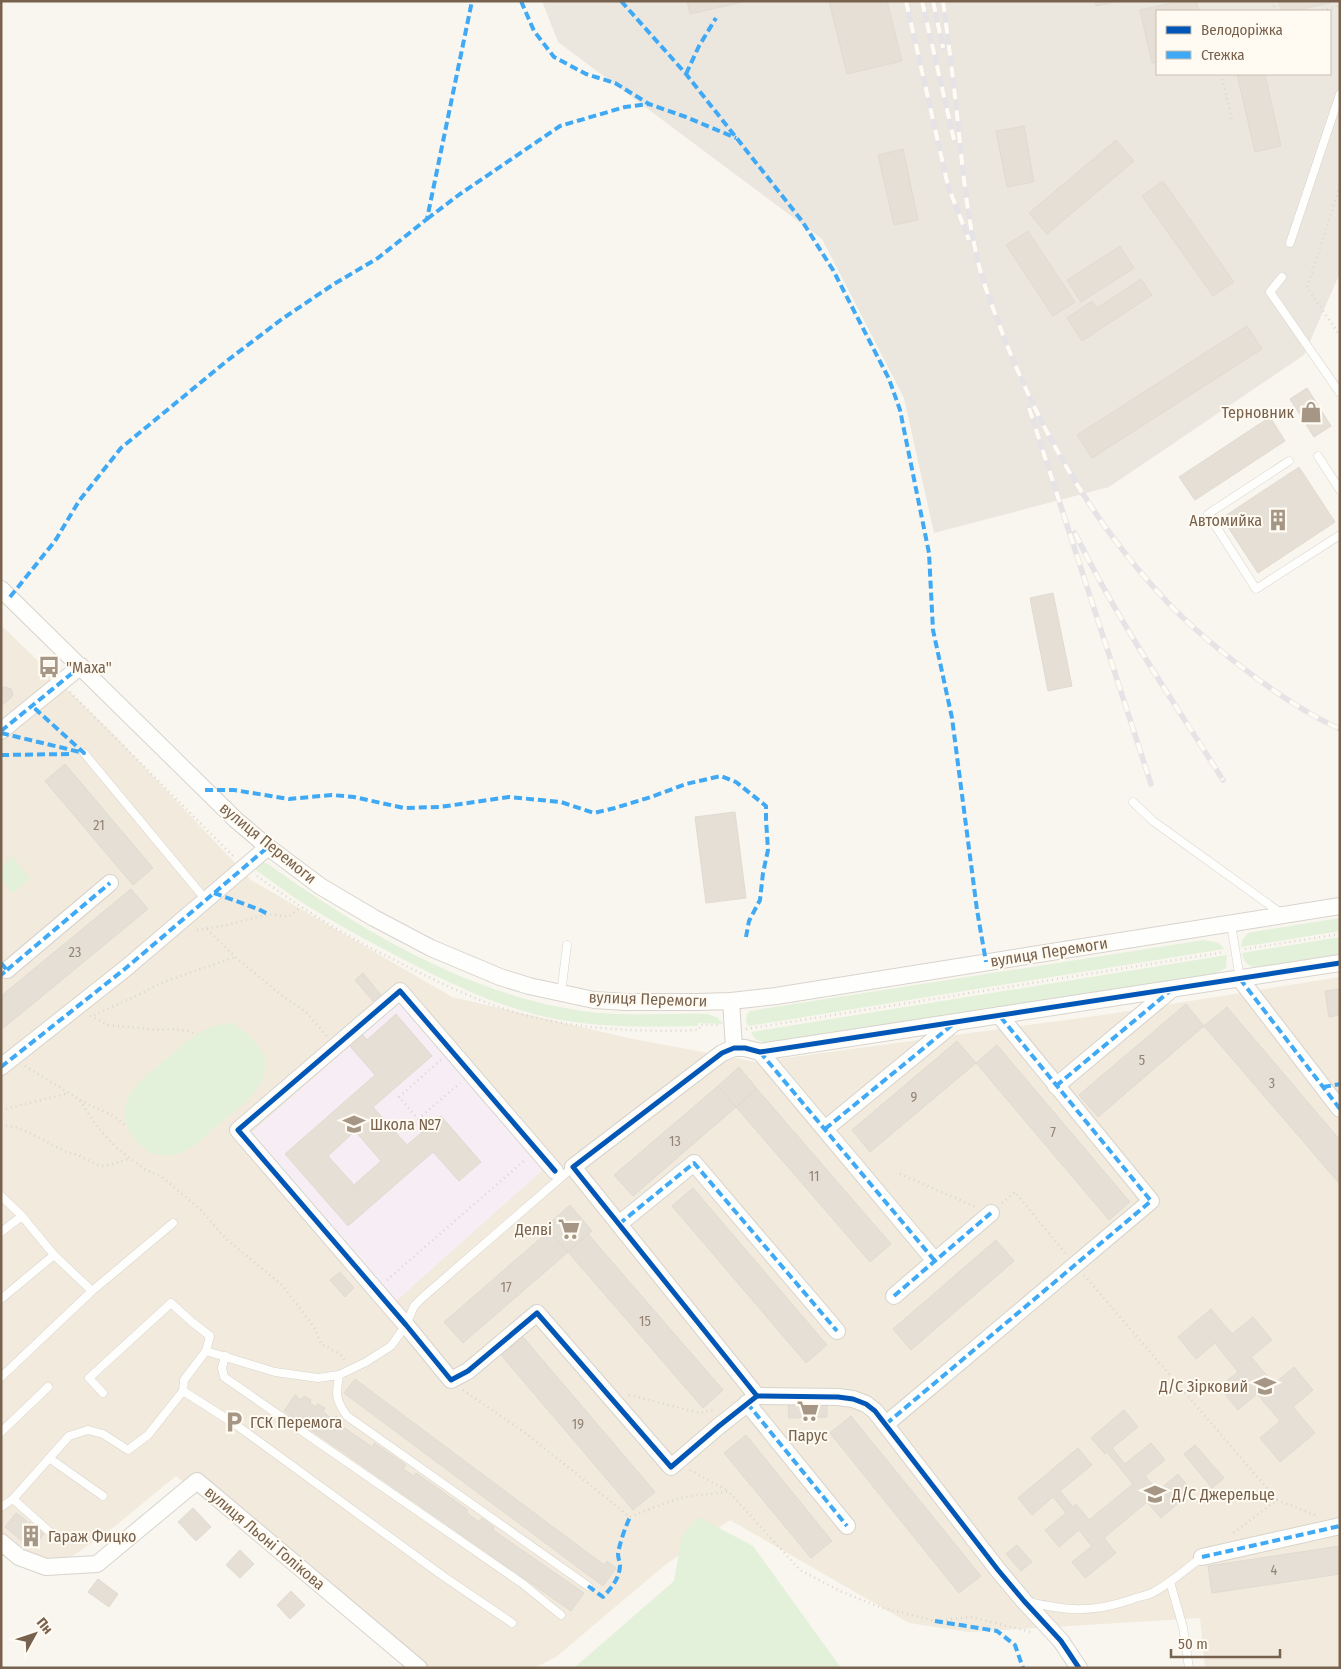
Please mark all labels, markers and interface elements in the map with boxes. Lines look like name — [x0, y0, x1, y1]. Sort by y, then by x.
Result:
legend — [1156, 10, 1331, 75]
text: Велодоріжка — [1201, 21, 1283, 39]
text: Стежка — [1201, 46, 1245, 64]
shop icon: Терновник — [1298, 399, 1324, 425]
place label: Терновник — [1221, 403, 1294, 422]
building icon: Автомийка — [1265, 507, 1291, 533]
place label: Автомийка — [1189, 511, 1262, 530]
bus stop icon: "Маха" — [36, 654, 62, 680]
place label: "Маха" — [66, 658, 112, 677]
street label: вулиця Перемоги — [216, 798, 320, 888]
house number: 21 — [93, 817, 105, 834]
street label: вулиця Перемоги — [989, 933, 1109, 971]
house number: 23 — [69, 944, 81, 961]
street label: вулиця Перемоги — [588, 987, 708, 1011]
house number: 5 — [1139, 1052, 1145, 1069]
house number: 3 — [1269, 1075, 1275, 1092]
house number: 9 — [911, 1089, 918, 1106]
school or university icon: Школа №7 — [341, 1111, 367, 1137]
place label: Школа №7 — [370, 1115, 442, 1134]
house number: 7 — [1050, 1124, 1056, 1141]
house number: 13 — [669, 1133, 681, 1150]
house number: 11 — [809, 1168, 819, 1185]
supermarket icon: Делві — [556, 1216, 582, 1242]
place label: Делві — [514, 1220, 552, 1239]
house number: 17 — [500, 1279, 512, 1296]
house number: 15 — [639, 1313, 651, 1330]
school or university icon: Д/С Зірковий — [1252, 1373, 1278, 1399]
place label: Д/С Зірковий — [1158, 1377, 1248, 1396]
supermarket icon: Парус — [795, 1398, 821, 1424]
parking icon: ГСК Перемога — [221, 1409, 247, 1435]
place label: ГСК Перемога — [250, 1413, 343, 1432]
house number: 19 — [572, 1416, 584, 1433]
place label: Парус — [788, 1426, 828, 1445]
school or university icon: Д/С Джерельце — [1142, 1481, 1168, 1507]
street label: вулиця Льоні Голікова — [201, 1482, 329, 1594]
place label: Д/С Джерельце — [1171, 1485, 1275, 1504]
building icon: Гараж Фицко — [18, 1523, 44, 1549]
place label: Гараж Фицко — [48, 1527, 136, 1546]
house number: 4 — [1271, 1562, 1278, 1579]
north arrow — [10, 1609, 60, 1659]
text: Пн — [33, 1614, 56, 1638]
scale bar — [1171, 1626, 1280, 1658]
text: 50 m — [1178, 1635, 1208, 1653]

